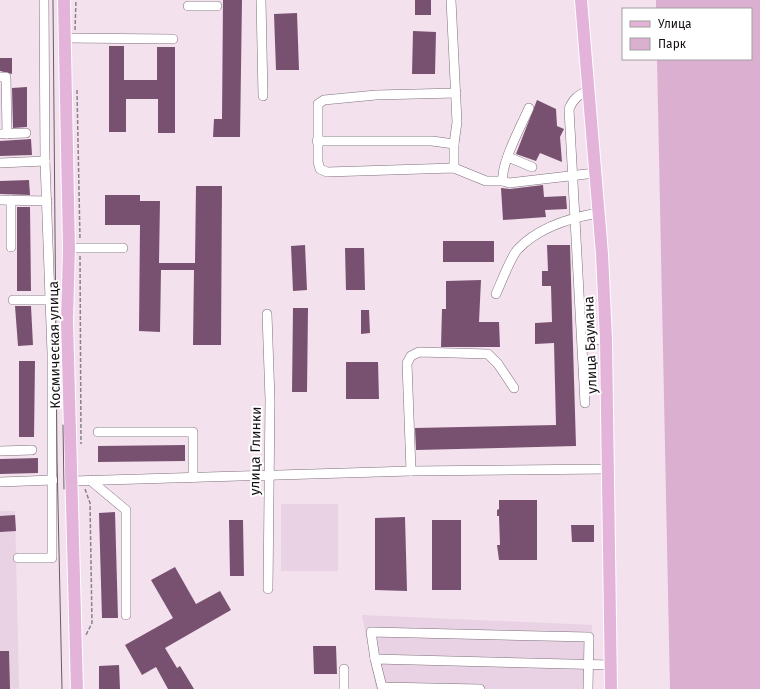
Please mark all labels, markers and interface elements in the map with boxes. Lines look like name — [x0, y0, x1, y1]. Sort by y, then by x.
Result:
legend — [622, 8, 752, 60]
text: Улица — [658, 17, 692, 31]
text: Парк — [658, 37, 687, 51]
street label: Космическая улица — [45, 281, 64, 409]
street label: улица Баумана — [580, 296, 601, 394]
street label: улица Глинки — [246, 406, 265, 496]

